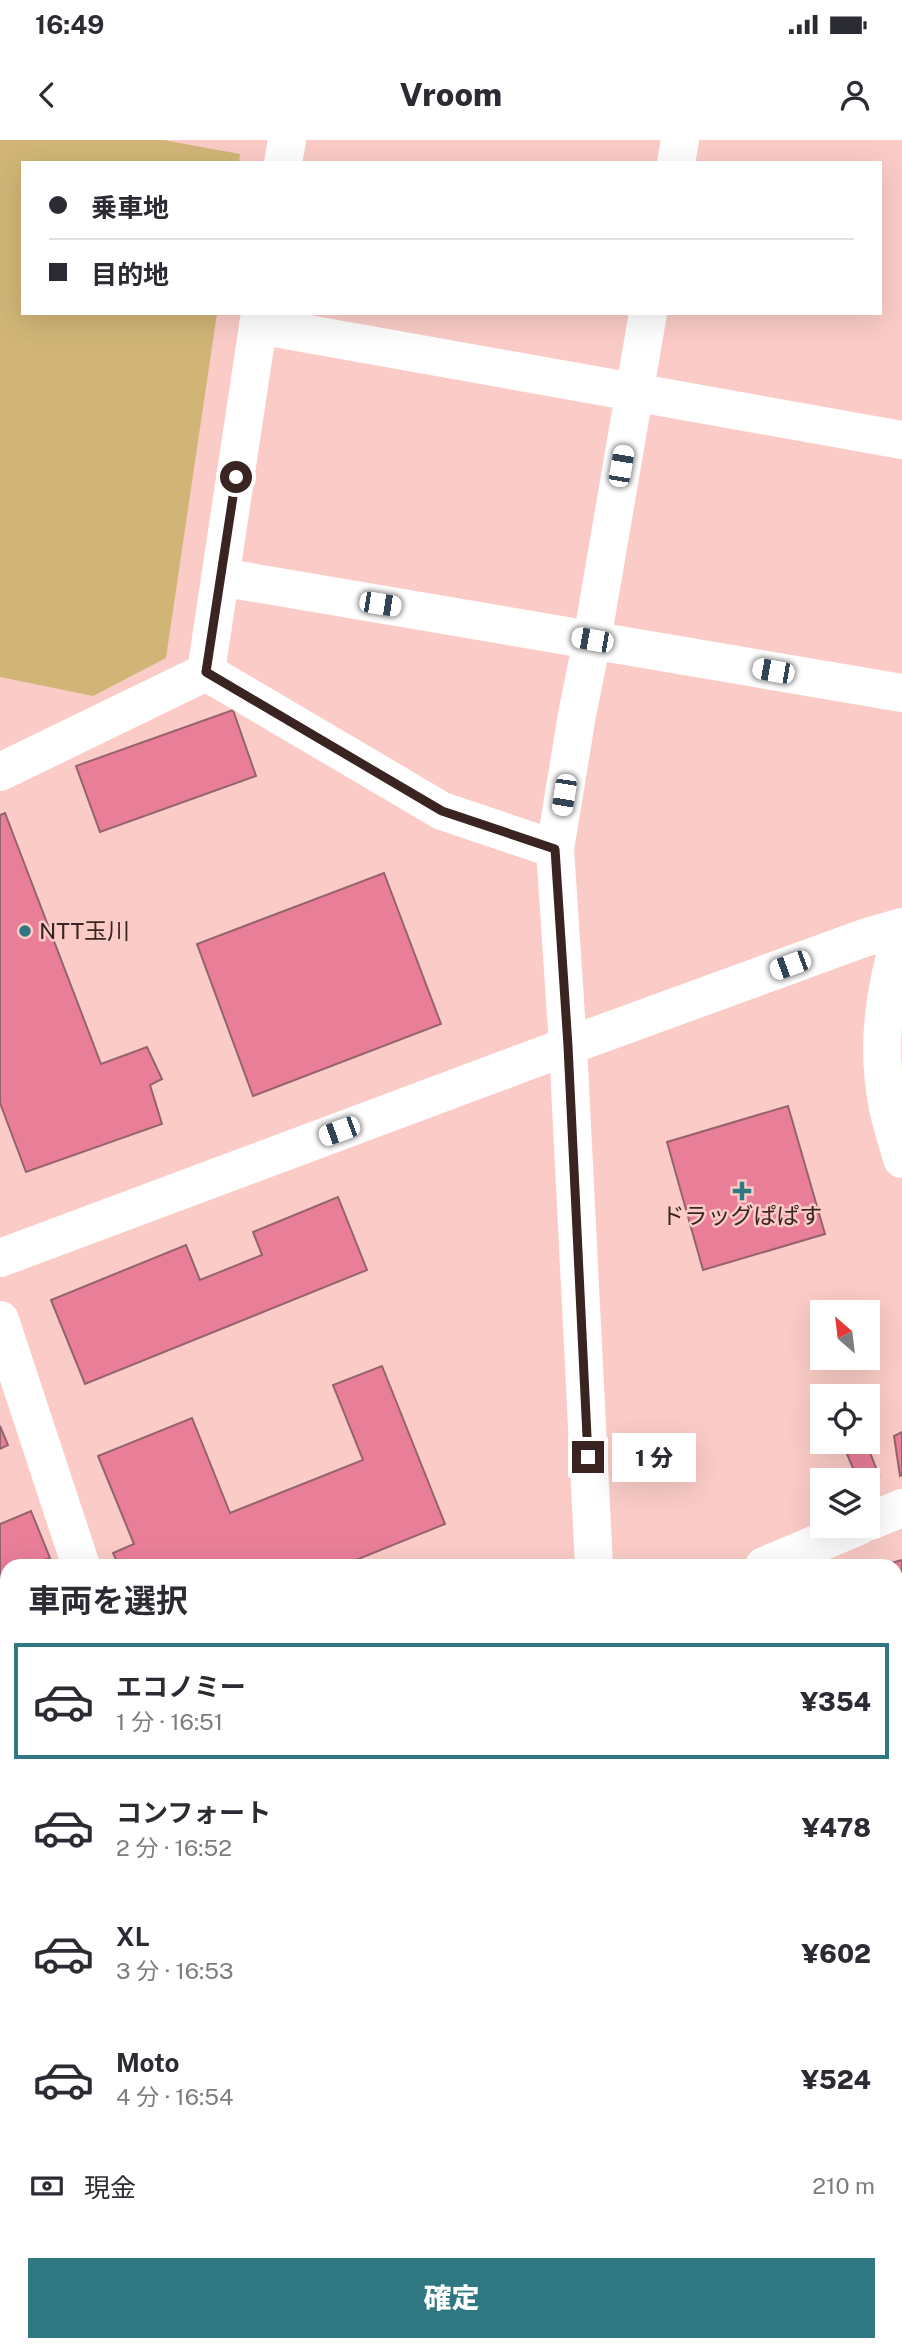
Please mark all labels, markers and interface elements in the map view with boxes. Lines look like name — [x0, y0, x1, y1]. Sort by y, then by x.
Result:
text: 16:49 — [35, 9, 104, 40]
icon: back — [28, 76, 66, 114]
text: Vroom — [400, 76, 502, 113]
icon: person — [836, 76, 874, 114]
text: 乗車地 — [91, 192, 169, 223]
text: 目的地 — [91, 259, 169, 290]
car — [608, 443, 635, 489]
route start — [220, 461, 252, 493]
car — [358, 590, 403, 618]
car — [570, 626, 615, 654]
car — [751, 657, 796, 685]
car — [551, 773, 578, 817]
place label: NTT玉川 — [39, 917, 130, 944]
marker: NTT玉川 — [17, 923, 33, 939]
car — [767, 948, 814, 982]
car — [316, 1114, 363, 1148]
marker: ドラッグぱぱす — [734, 1183, 750, 1199]
place label: ドラッグぱぱす — [662, 1202, 823, 1229]
north arrow — [810, 1300, 880, 1370]
map controls — [810, 1300, 880, 1538]
button: locate — [810, 1384, 880, 1454]
callout: 1 分 — [612, 1432, 696, 1482]
route end — [572, 1441, 604, 1473]
text: 1 分 — [635, 1444, 673, 1471]
button: layers — [810, 1468, 880, 1538]
text: 車両を選択 — [28, 1582, 188, 1619]
icon: car — [32, 1670, 95, 1733]
text: エコノミー — [116, 1671, 246, 1702]
text: ¥354 — [800, 1686, 871, 1717]
text: 1 分 · 16:51 — [116, 1708, 223, 1735]
icon: car — [32, 1796, 95, 1859]
text: コンフォート — [116, 1797, 271, 1828]
text: ¥478 — [802, 1812, 871, 1843]
text: 2 分 · 16:52 — [116, 1834, 232, 1861]
text: XL — [116, 1921, 150, 1952]
icon: car — [32, 1922, 95, 1985]
text: ¥602 — [802, 1938, 871, 1969]
text: 3 分 · 16:53 — [116, 1957, 233, 1984]
text: Moto — [116, 2047, 179, 2078]
icon: car — [32, 2048, 95, 2111]
text: ¥524 — [801, 2064, 871, 2095]
text: 4 分 · 16:54 — [116, 2083, 233, 2110]
icon: cash — [28, 2167, 66, 2205]
text: 現金 — [84, 2172, 136, 2203]
text: 210 m — [812, 2172, 875, 2199]
button: 確定 — [28, 2258, 875, 2338]

